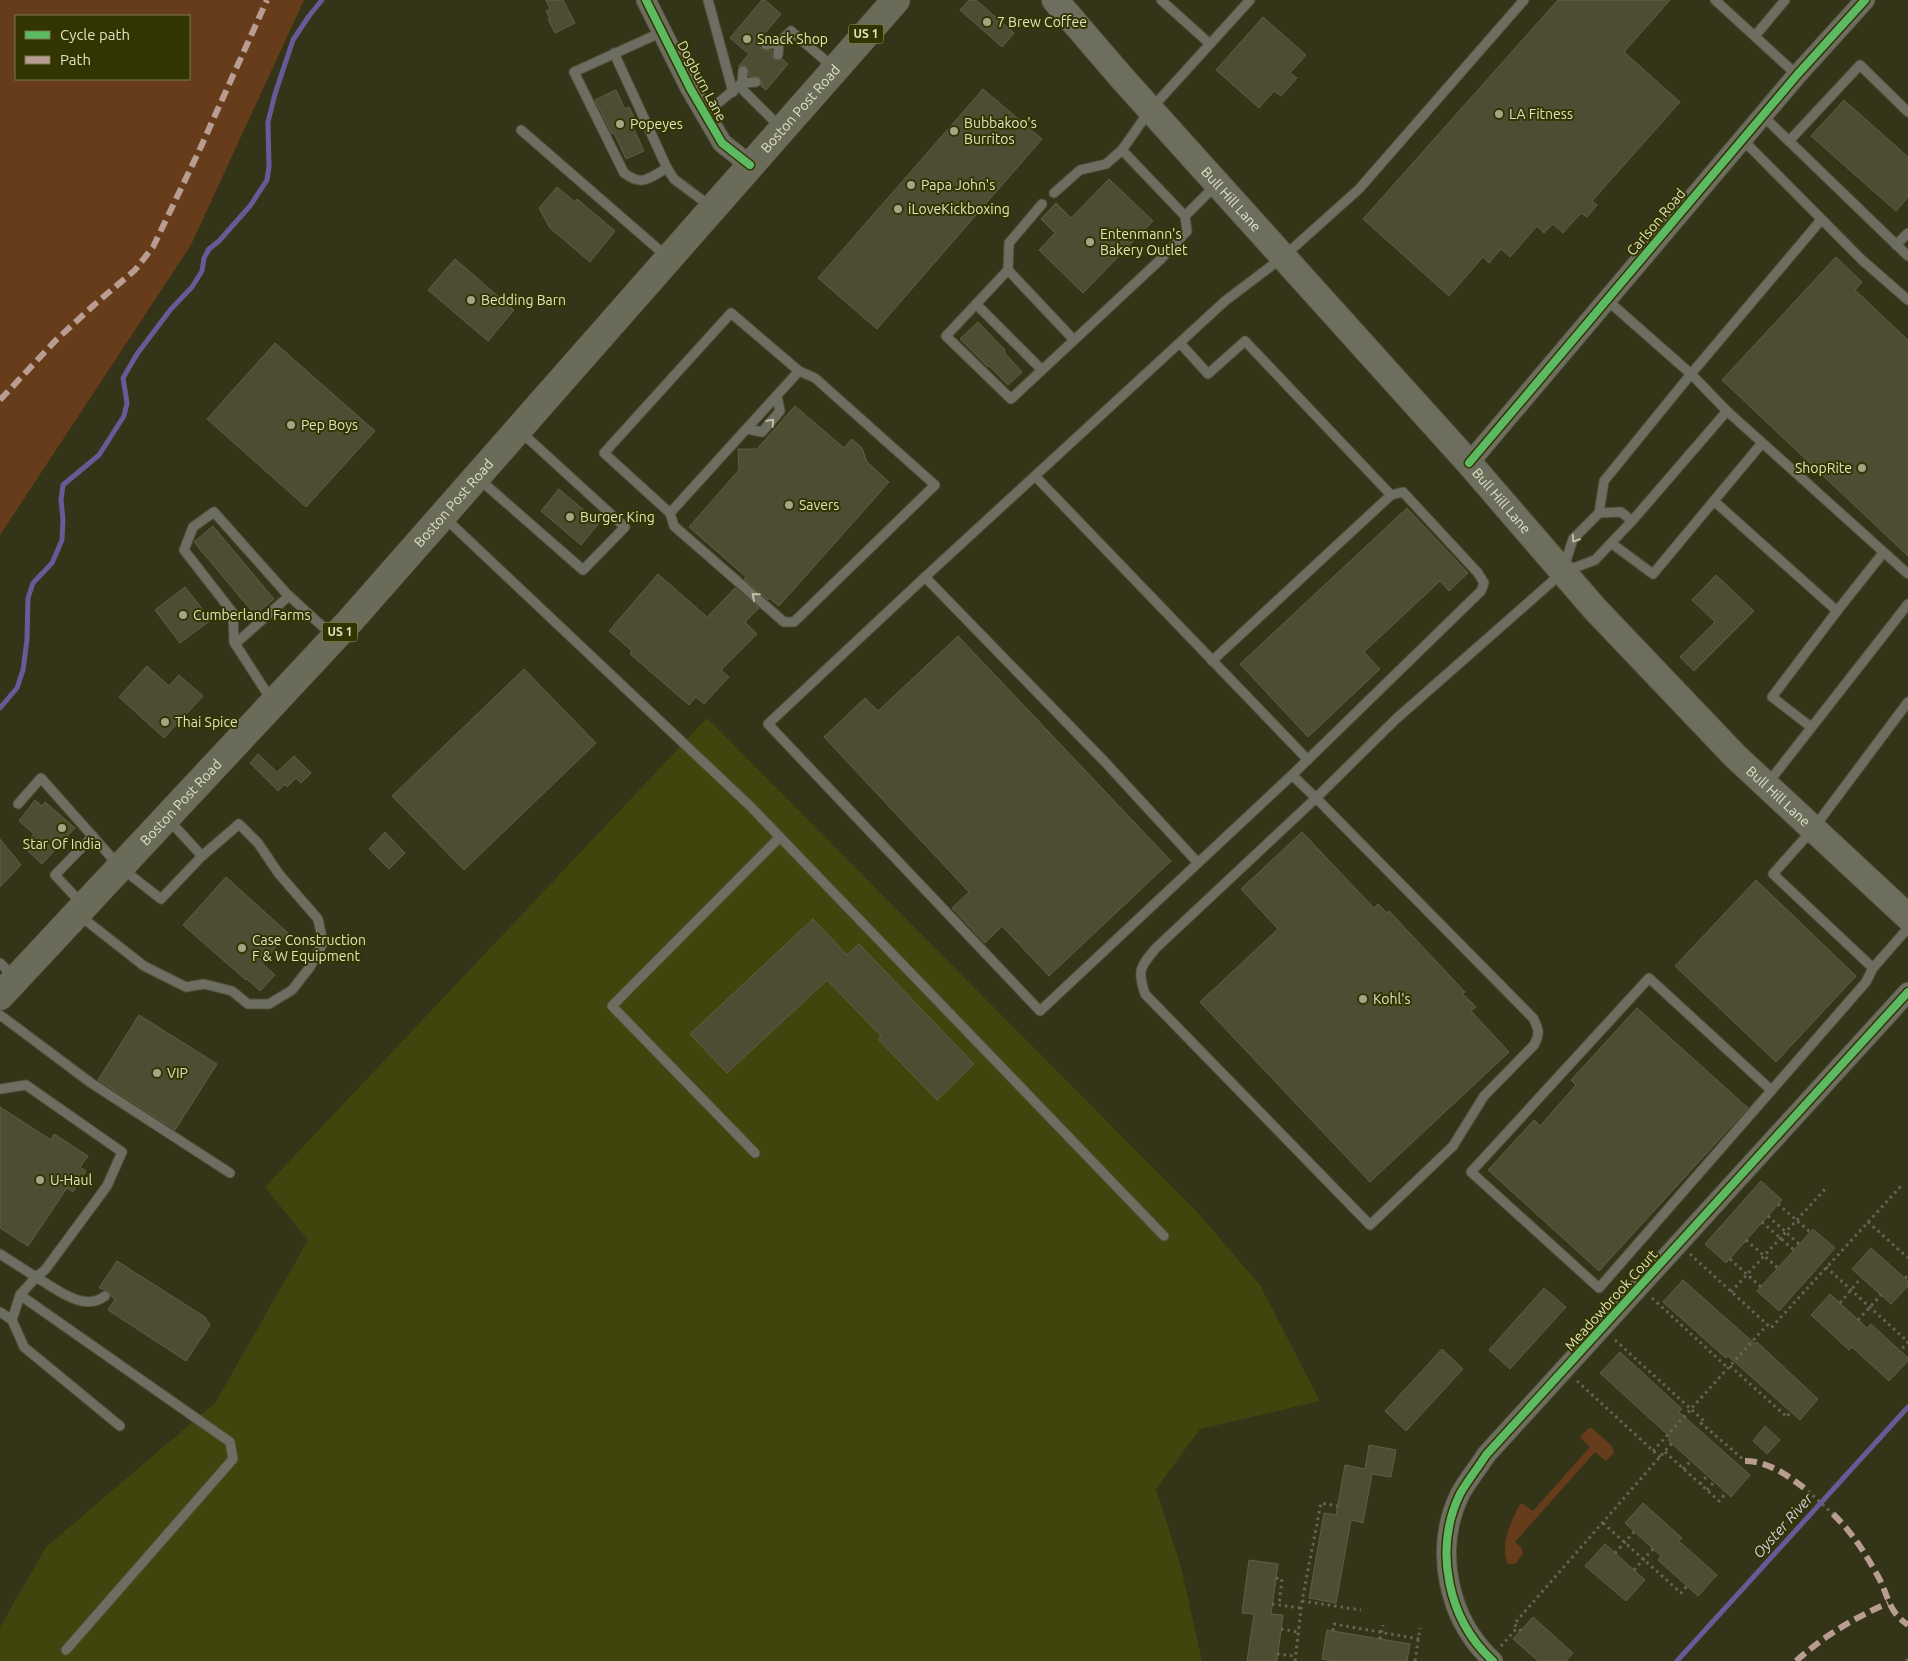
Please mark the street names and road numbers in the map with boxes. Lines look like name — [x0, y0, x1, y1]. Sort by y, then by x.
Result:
road number: US 1 — [848, 24, 884, 44]
street label: Dogburn Lane — [674, 38, 730, 124]
street label: Boston Post Road — [757, 62, 843, 156]
street label: Bull Hill Lane — [1198, 164, 1264, 235]
street label: Carlson Road — [1623, 185, 1689, 259]
street label: Boston Post Road — [411, 456, 497, 550]
street label: Bull Hill Lane — [1469, 465, 1534, 537]
road number: US 1 — [322, 622, 358, 642]
street label: Boston Post Road — [137, 756, 225, 849]
street label: Bull Hill Lane — [1743, 763, 1813, 830]
street label: Meadowbrook Court — [1562, 1246, 1661, 1354]

